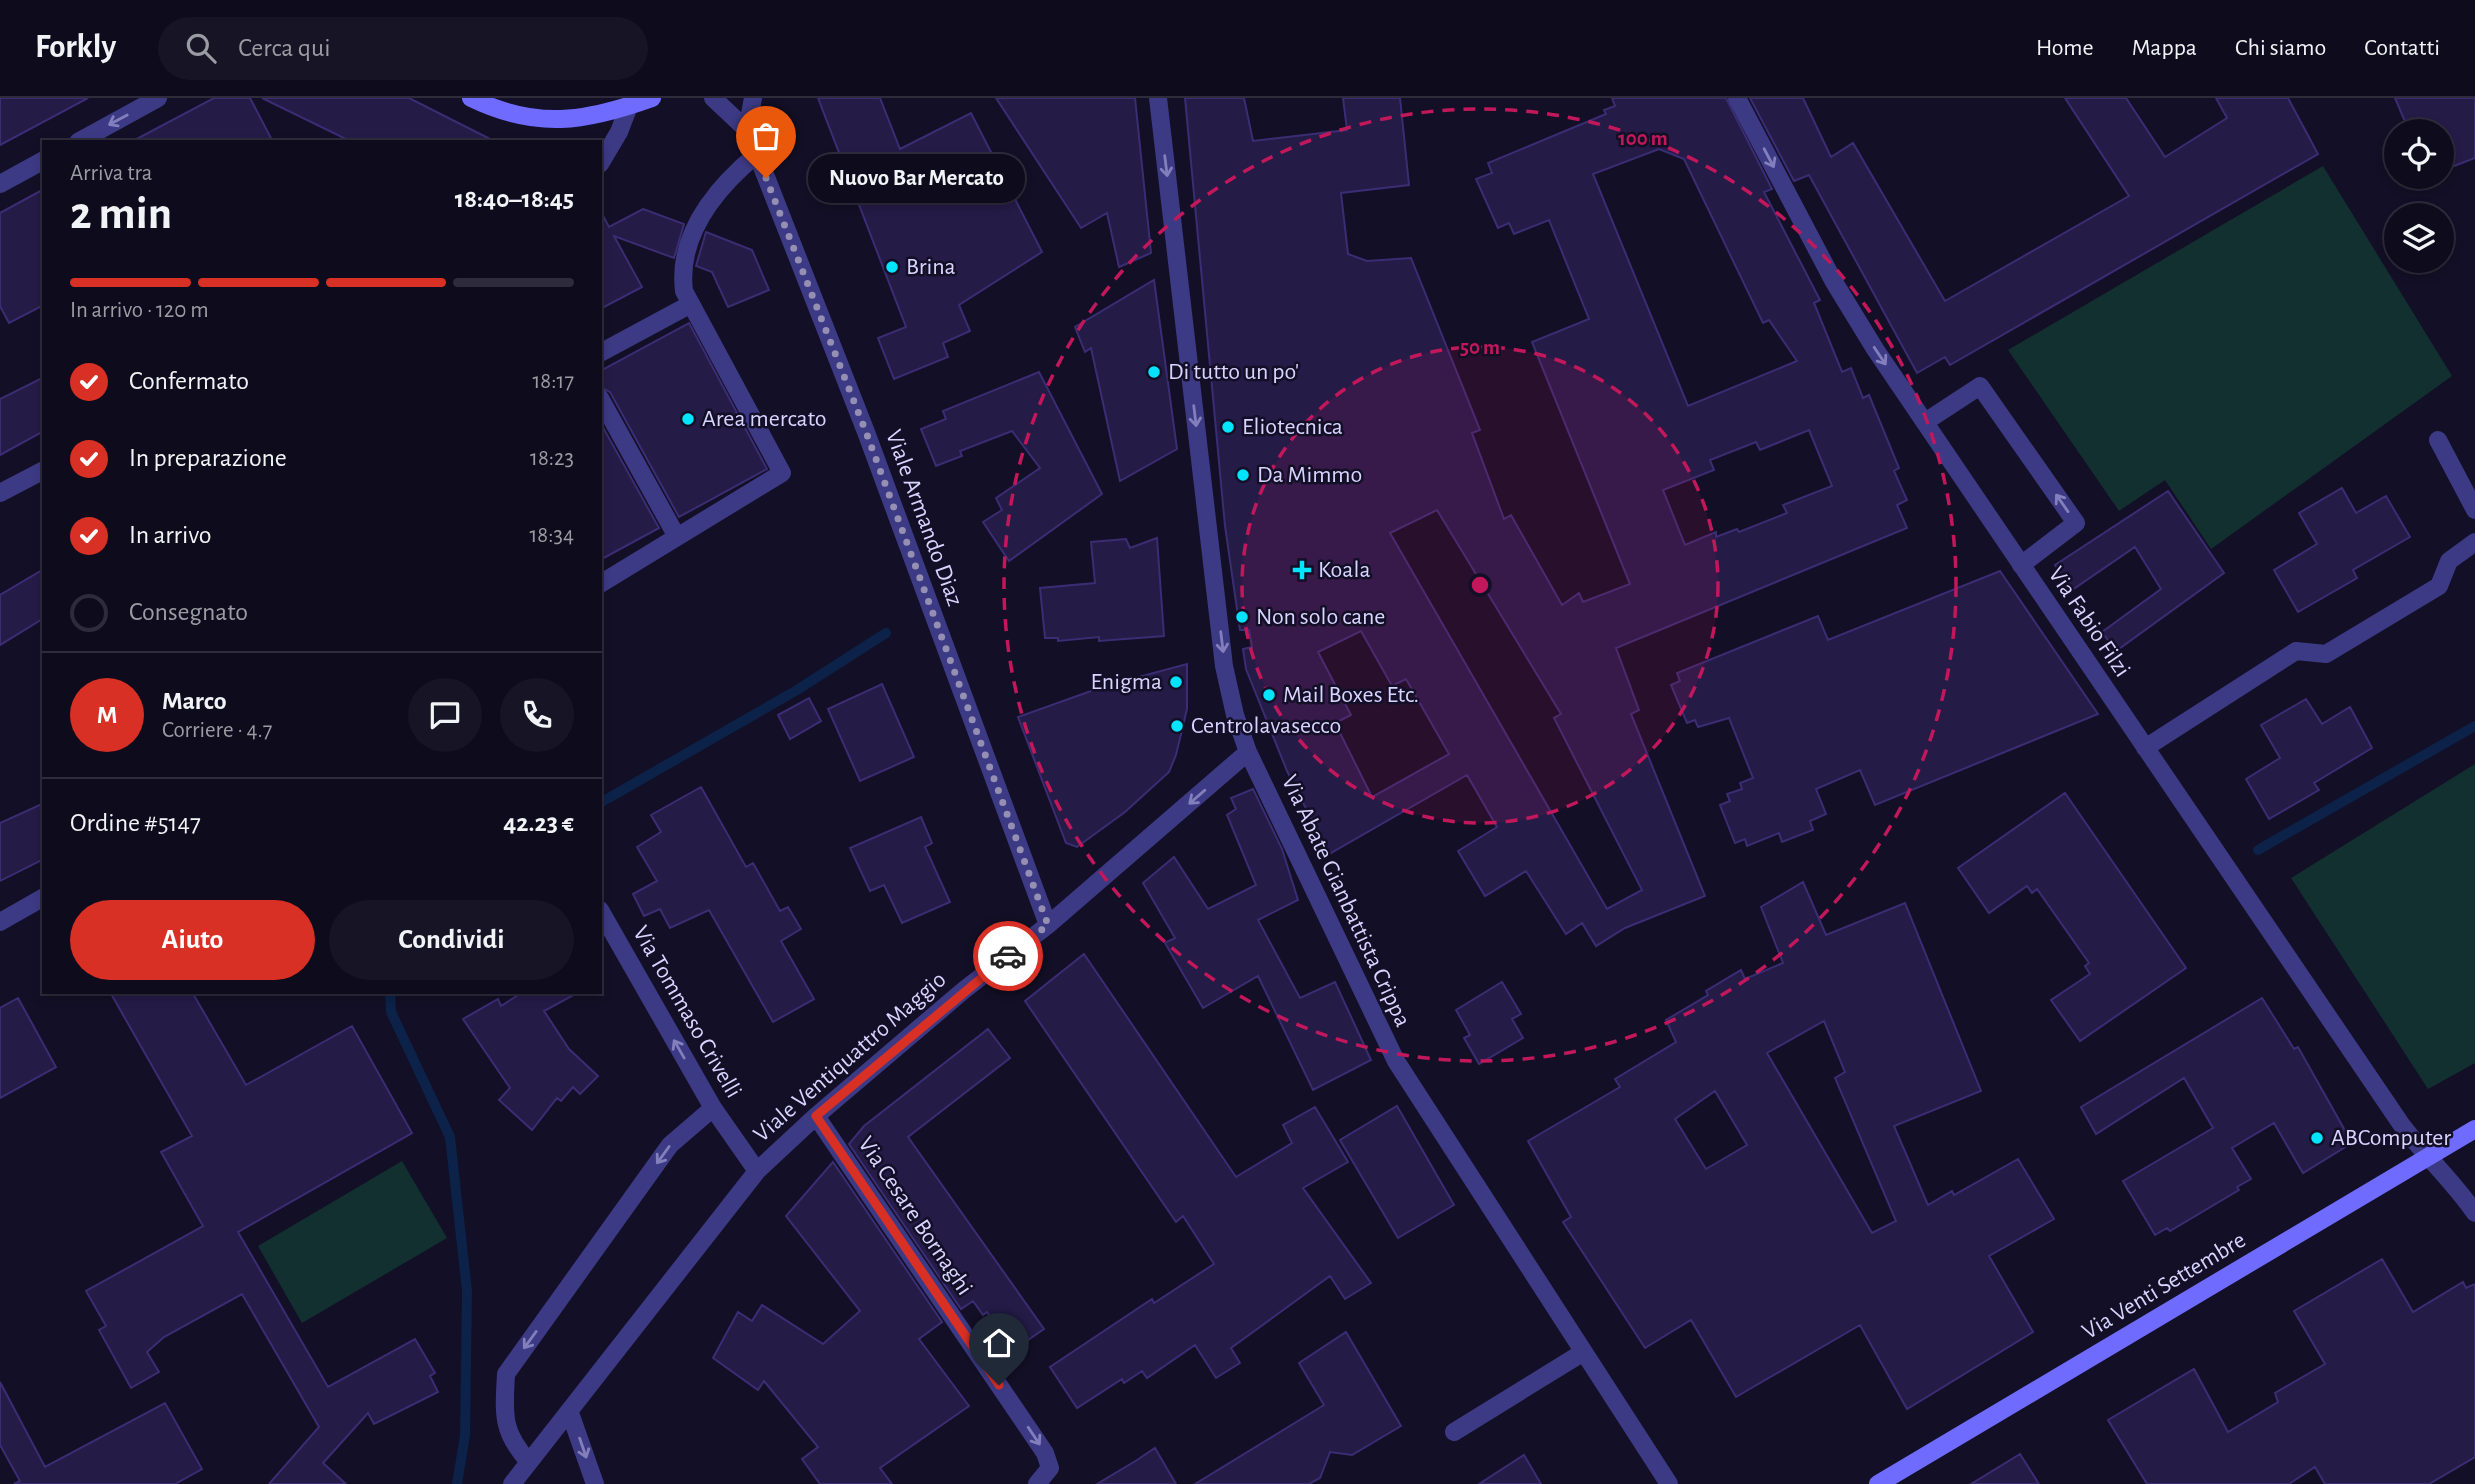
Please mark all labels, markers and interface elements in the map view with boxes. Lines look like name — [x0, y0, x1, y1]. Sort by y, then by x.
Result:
search box — [158, 17, 648, 80]
icon: search — [182, 29, 220, 67]
text: Forkly — [35, 31, 116, 64]
text: Cerca qui — [238, 35, 330, 61]
text: Home — [2036, 36, 2094, 60]
text: Mappa — [2132, 36, 2197, 60]
text: Chi siamo — [2235, 36, 2326, 60]
text: Contatti — [2364, 36, 2440, 60]
pin — [736, 106, 796, 178]
one-way arrow — [108, 114, 129, 127]
icon: bag — [747, 117, 785, 155]
map controls — [2384, 119, 2454, 273]
button: locate — [2384, 119, 2454, 189]
text: 100 m — [1618, 128, 1668, 149]
one-way arrow — [1762, 148, 1776, 168]
callout: Nuovo Bar Mercato — [808, 154, 1025, 202]
one-way arrow — [1160, 154, 1173, 177]
text: Arriva tra — [70, 162, 152, 185]
text: Nuovo Bar Mercato — [829, 167, 1004, 190]
text: 18:40–18:45 — [455, 186, 574, 212]
text: 2 min — [70, 191, 172, 237]
button: layers — [2384, 203, 2454, 273]
place label: Brina — [906, 255, 956, 279]
marker: Brina — [884, 259, 900, 275]
text: In arrivo · 120 m — [70, 299, 209, 322]
text: 50 m — [1460, 337, 1500, 358]
one-way arrow — [1873, 346, 1888, 365]
place label: Di tutto un po' — [1168, 360, 1299, 384]
icon: check — [70, 363, 108, 401]
marker: Di tutto un po' — [1146, 364, 1162, 380]
text: Confermato — [129, 368, 249, 394]
text: 18:17 — [532, 370, 574, 393]
one-way arrow — [1189, 404, 1202, 427]
place label: Area mercato — [702, 407, 827, 431]
marker: Area mercato — [680, 411, 696, 427]
place label: Eliotecnica — [1242, 415, 1343, 439]
marker: Eliotecnica — [1220, 419, 1236, 435]
street label: Viale Armando Diaz — [881, 427, 967, 609]
icon: check — [70, 440, 108, 478]
text: In preparazione — [129, 445, 287, 471]
text: 18:23 — [530, 447, 574, 470]
place label: Da Mimmo — [1257, 463, 1362, 487]
marker: Da Mimmo — [1235, 467, 1251, 483]
one-way arrow — [2055, 494, 2069, 513]
icon: check — [70, 517, 108, 555]
text: In arrivo — [129, 522, 212, 548]
text: 18:34 — [529, 524, 574, 547]
place label: Koala — [1318, 558, 1370, 582]
marker: Koala — [1292, 560, 1312, 580]
street label: Via Fabio Filzi — [2044, 563, 2134, 681]
centre of rings — [1468, 573, 1492, 597]
text: Consegnato — [129, 599, 248, 625]
place label: Non solo cane — [1256, 605, 1385, 629]
marker: Non solo cane — [1234, 609, 1250, 625]
one-way arrow — [1215, 630, 1228, 653]
place label: Enigma — [1091, 670, 1162, 694]
marker: Enigma — [1168, 674, 1184, 690]
button: chat — [408, 678, 482, 752]
button: phone — [500, 678, 574, 752]
place label: Mail Boxes Etc. — [1283, 683, 1419, 707]
marker: Mail Boxes Etc. — [1261, 687, 1277, 703]
text: Marco — [162, 688, 227, 714]
text: M — [97, 702, 117, 728]
place label: Centrolavasecco — [1191, 714, 1341, 738]
marker: Centrolavasecco — [1169, 718, 1185, 734]
text: Corriere · 4.7 — [162, 719, 272, 742]
street label: Via Abate Gianbattista Crippa — [1277, 771, 1415, 1031]
one-way arrow — [1188, 789, 1206, 805]
text: Ordine #5147 — [70, 810, 201, 836]
text: 42.23 € — [503, 810, 574, 836]
button: Aiuto — [70, 900, 315, 980]
button: Condividi — [329, 900, 574, 980]
courier — [973, 921, 1043, 991]
street label: Via Tommaso Crivelli — [628, 922, 746, 1102]
icon: car — [989, 937, 1027, 975]
street label: Viale Ventiquattro Maggio — [749, 967, 951, 1147]
one-way arrow — [672, 1039, 685, 1060]
place label: ABComputer — [2331, 1126, 2451, 1150]
marker: ABComputer — [2309, 1130, 2325, 1146]
street label: Via Cesare Bornaghi — [853, 1132, 977, 1300]
one-way arrow — [656, 1145, 670, 1164]
street label: Via Venti Settembre — [2078, 1228, 2250, 1344]
pin — [969, 1313, 1029, 1385]
icon: home — [980, 1324, 1018, 1362]
one-way arrow — [523, 1330, 537, 1349]
one-way arrow — [1027, 1426, 1041, 1445]
one-way arrow — [578, 1437, 590, 1459]

